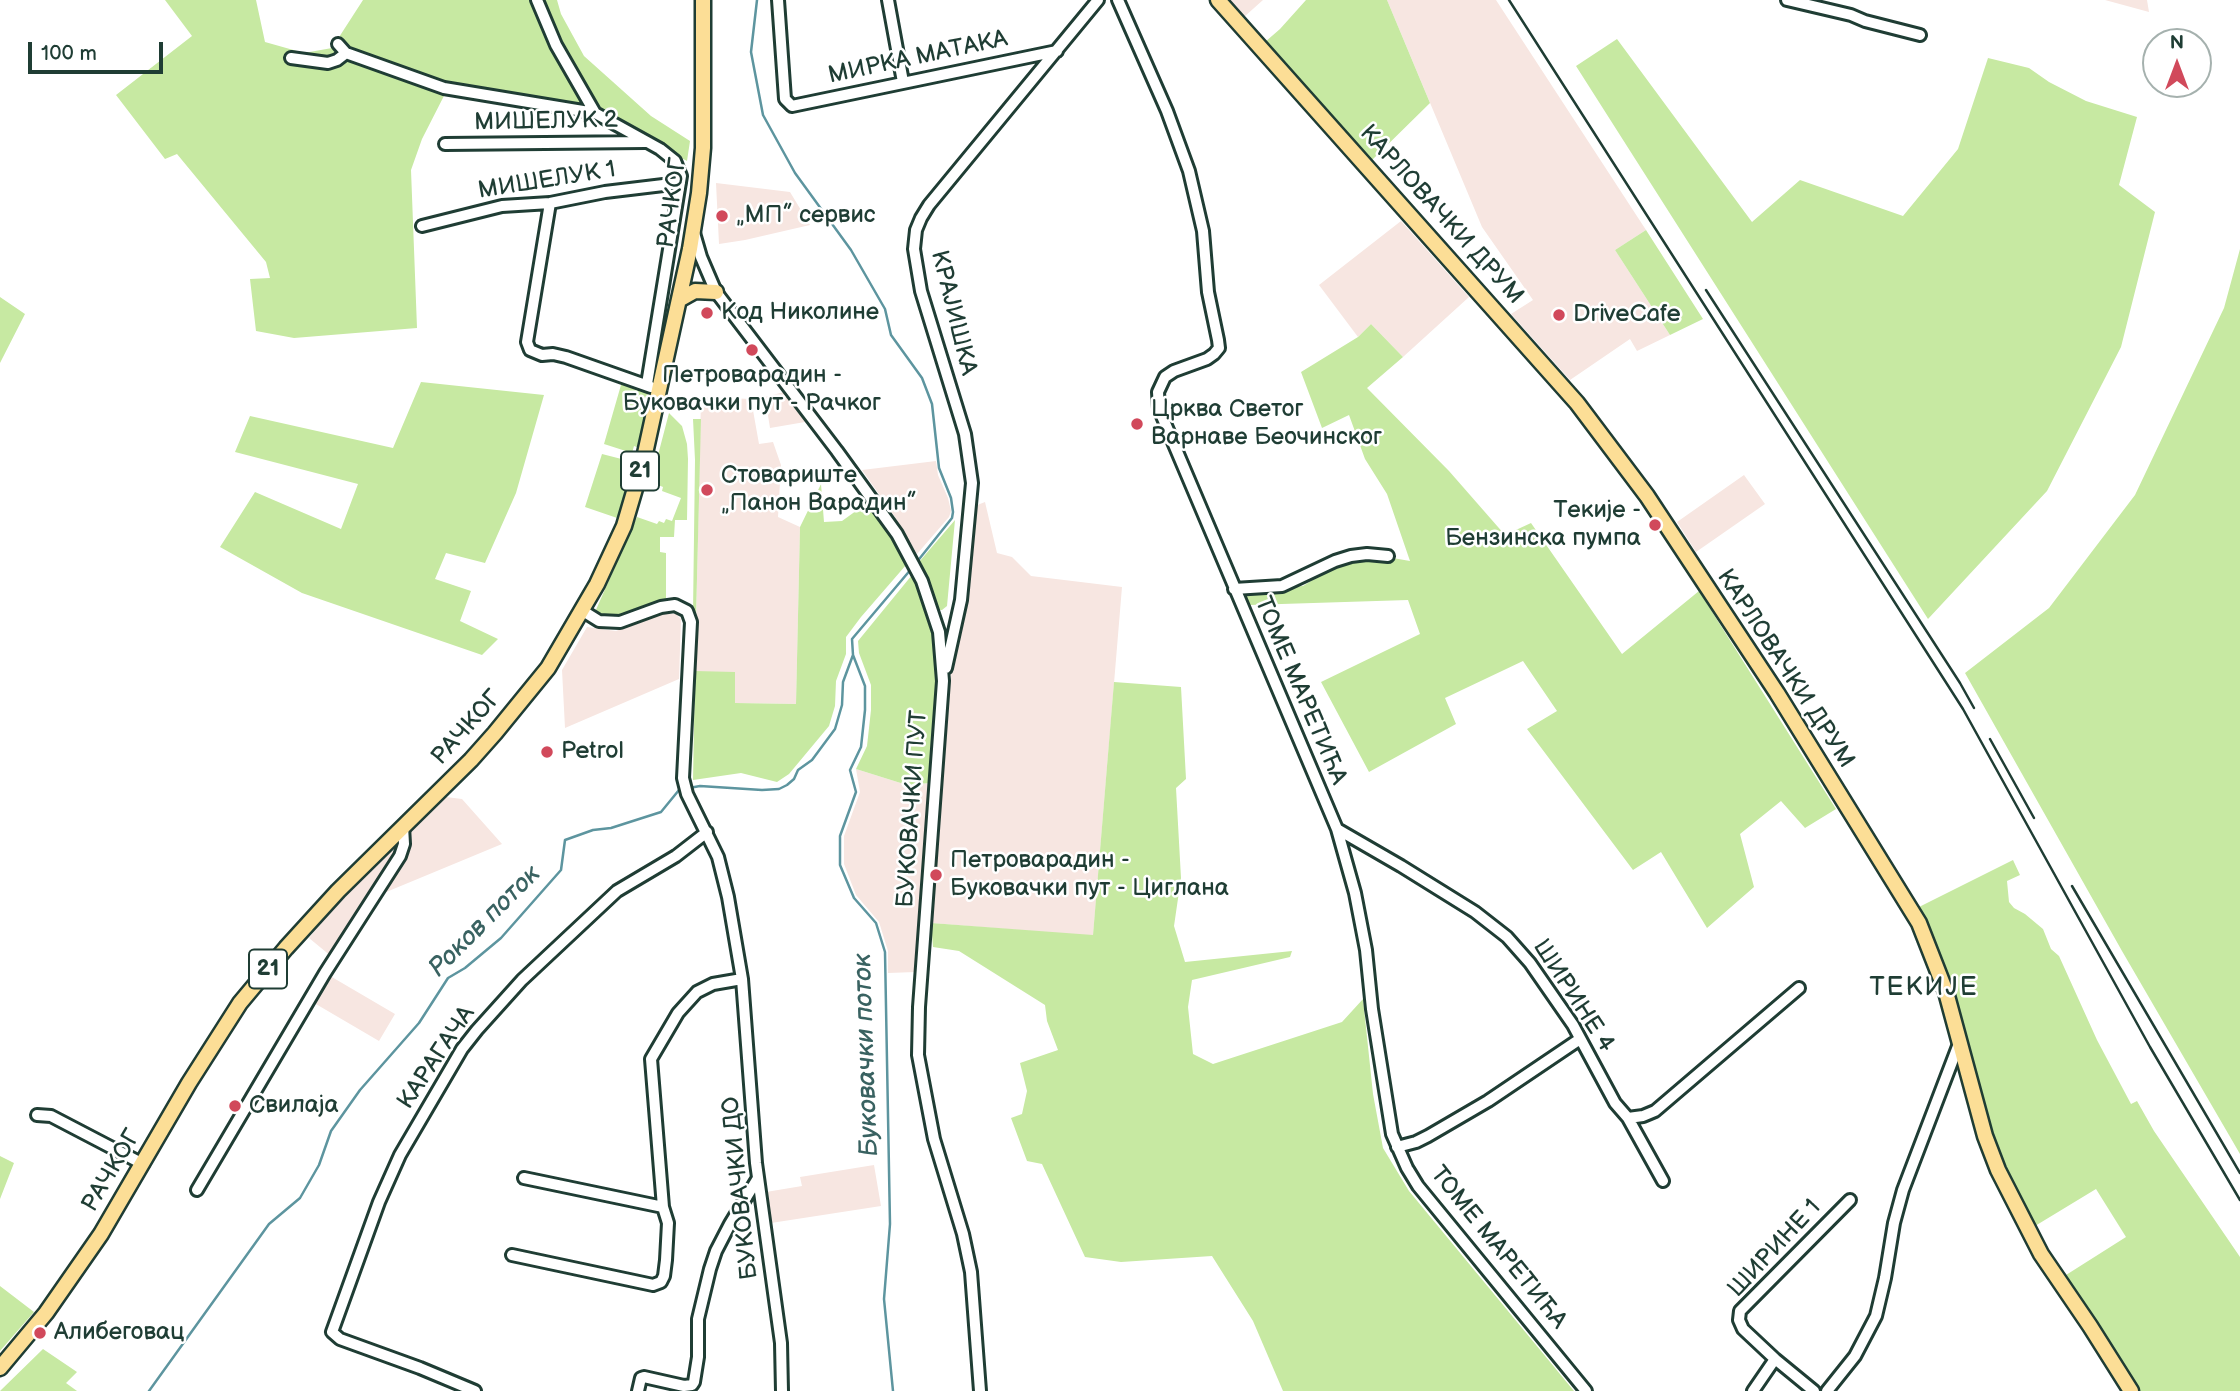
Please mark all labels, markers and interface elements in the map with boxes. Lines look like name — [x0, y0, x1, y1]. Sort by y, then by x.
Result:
street label: МИРКА МАТАКА — [826, 25, 1010, 91]
scale bar — [32, 28, 166, 72]
north arrow — [2142, 28, 2212, 98]
text: N — [2170, 32, 2184, 55]
text: 100 m — [41, 41, 97, 66]
street label: МИШЕЛУК 2 — [474, 106, 618, 138]
street label: КАРЛОВАЧКИ ДРУМ — [1353, 120, 1529, 310]
street label: МИШЕЛУК 1 — [476, 156, 618, 206]
street label: РАЧКОГ — [652, 156, 694, 250]
place label: „МП” сервис — [736, 202, 876, 230]
marker: „МП” сервис — [714, 208, 730, 224]
street label: КРАЈИШКА — [924, 248, 982, 378]
place label: Код Николине — [721, 299, 879, 327]
place label: DriveCafe — [1573, 301, 1681, 329]
marker: Код Николине — [699, 305, 715, 321]
marker: DriveCafe — [1551, 307, 1567, 323]
marker: Петроварадин - Буковачки пут - Рачког — [744, 342, 760, 358]
place label: Петроварадин - Буковачки пут - Рачког — [623, 362, 881, 418]
place label: Црква Светог Варнаве Беочинског — [1151, 396, 1382, 452]
marker: Црква Светог Варнаве Беочинског — [1129, 416, 1145, 432]
road number: 21 — [621, 452, 659, 491]
place label: Стовариште „Панон Варадин” — [721, 462, 917, 518]
marker: Стовариште „Панон Варадин” — [699, 482, 715, 498]
place label: Текије - Бензинска пумпа — [1445, 497, 1641, 553]
marker: Текије - Бензинска пумпа — [1647, 517, 1663, 533]
street label: КАРЛОВАЧКИ ДРУМ — [1710, 564, 1860, 774]
street label: ТОМЕ МАРЕТИЋА — [1247, 593, 1353, 789]
street label: РАЧКОГ — [426, 684, 508, 772]
street label: БУКОВАЧКИ ПУТ — [892, 709, 934, 909]
place label: Petrol — [561, 738, 624, 766]
marker: Petrol — [539, 744, 555, 760]
place label: Петроварадин - Буковачки пут - Циглана — [950, 847, 1229, 903]
water label: Роков поток — [422, 859, 548, 985]
marker: Петроварадин - Буковачки пут - Циглана — [928, 867, 944, 883]
street label: ШИРИНЕ 4 — [1526, 934, 1620, 1058]
road number: 21 — [249, 950, 287, 988]
water label: Буковачки поток — [848, 953, 886, 1157]
district label: ТЕКИЈЕ — [1870, 972, 1978, 1004]
street label: КАРАГАЧА — [392, 1001, 482, 1115]
place label: Свилаја — [249, 1092, 339, 1120]
street label: БУКОВАЧКИ ДО — [717, 1095, 765, 1281]
marker: Свилаја — [227, 1098, 243, 1114]
street label: РАЧКОГ — [76, 1124, 148, 1218]
street label: ТОМЕ МАРЕТИЋА — [1424, 1161, 1572, 1335]
street label: ШИРИНЕ 1 — [1722, 1194, 1828, 1304]
place label: Алибеговац — [54, 1319, 184, 1347]
marker: Алибеговац — [32, 1325, 48, 1341]

